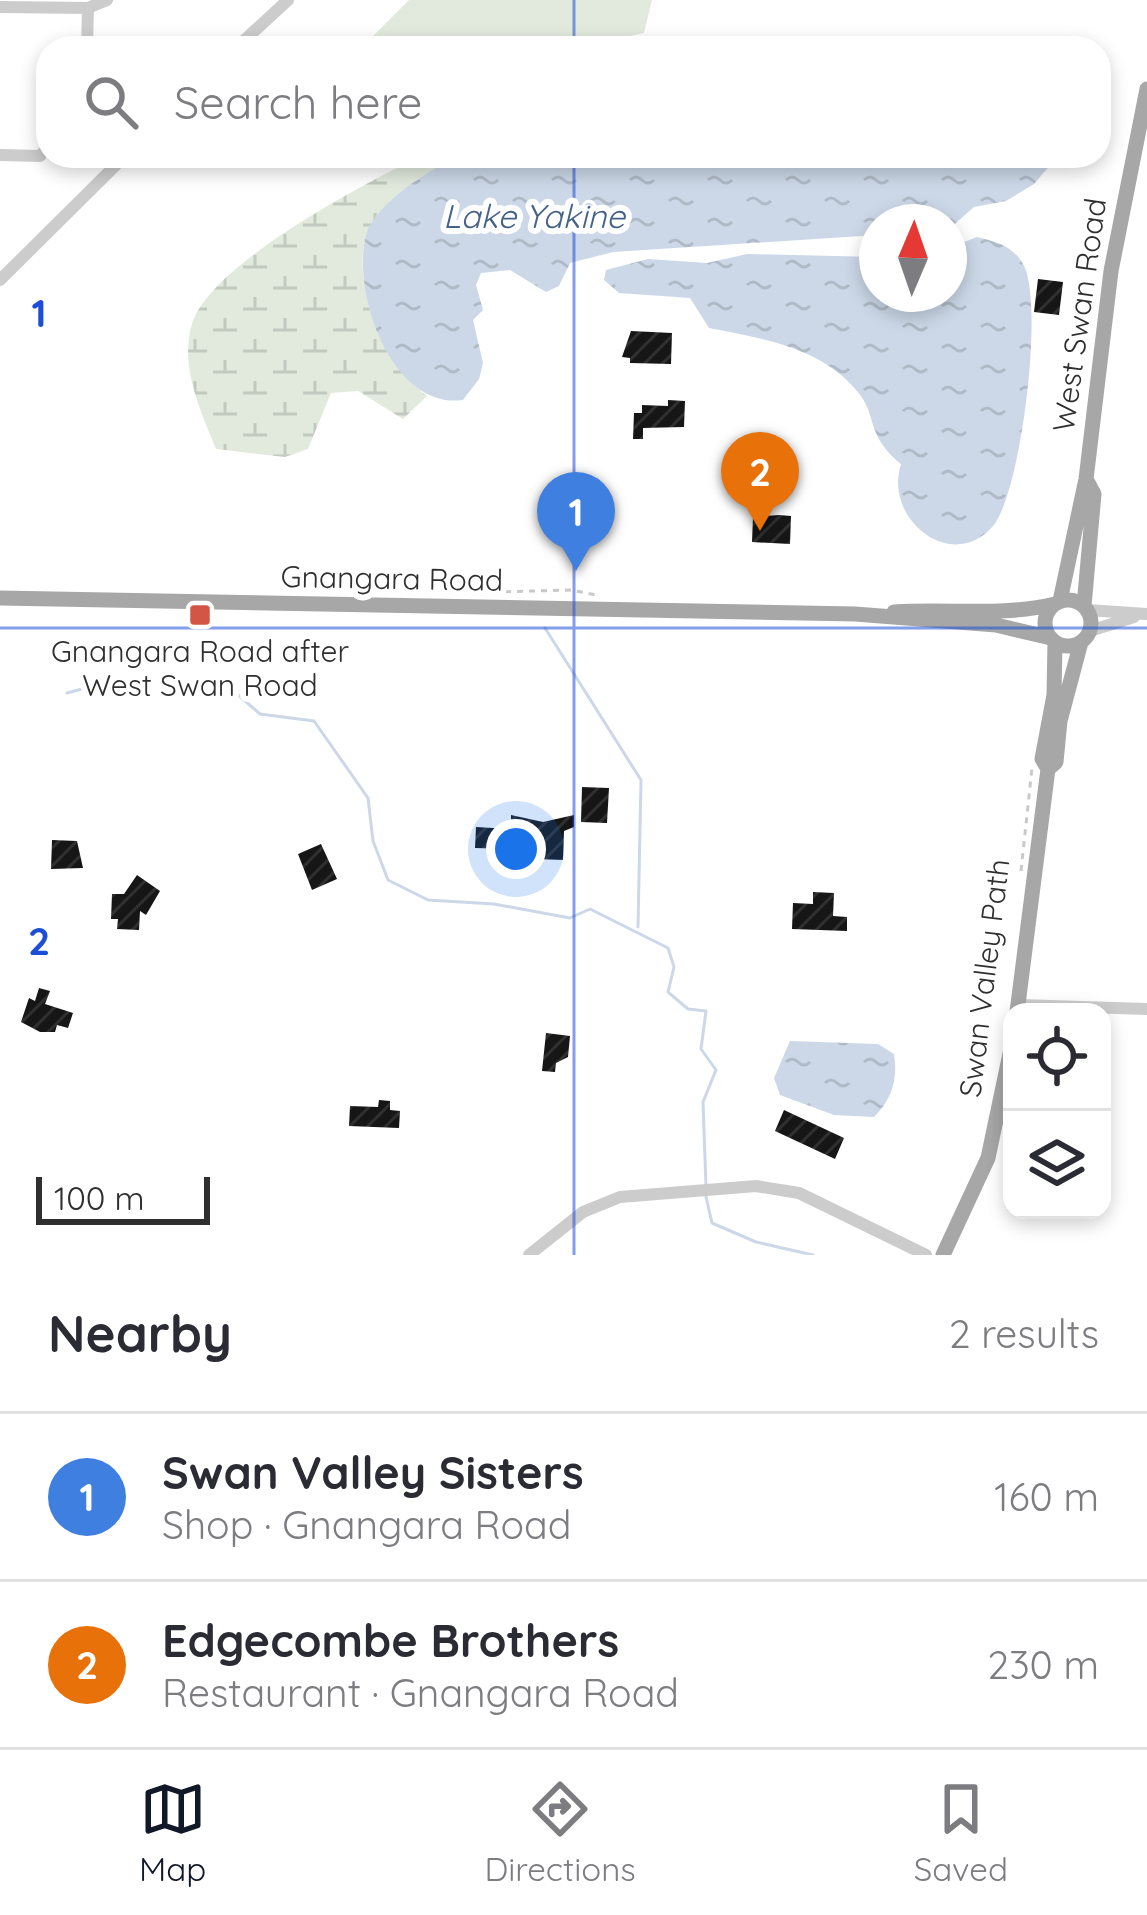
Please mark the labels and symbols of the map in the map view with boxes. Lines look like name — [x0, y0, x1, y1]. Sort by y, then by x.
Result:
water label: Lake Yakine — [443, 195, 626, 236]
street label: West Swan Road — [1044, 196, 1114, 434]
north arrow — [859, 204, 967, 312]
text: 1 — [31, 288, 47, 337]
pin: 2 — [721, 432, 799, 531]
pin: 1 — [537, 472, 615, 571]
street label: Gnangara Road — [280, 557, 504, 599]
marker: Gnangara Road after West Swan Road — [187, 602, 213, 628]
place label: Gnangara Road after West Swan Road — [51, 632, 350, 704]
your location — [486, 819, 546, 879]
street label: Swan Valley Path — [951, 857, 1017, 1099]
text: 2 — [28, 916, 50, 965]
scale bar — [36, 1171, 210, 1224]

